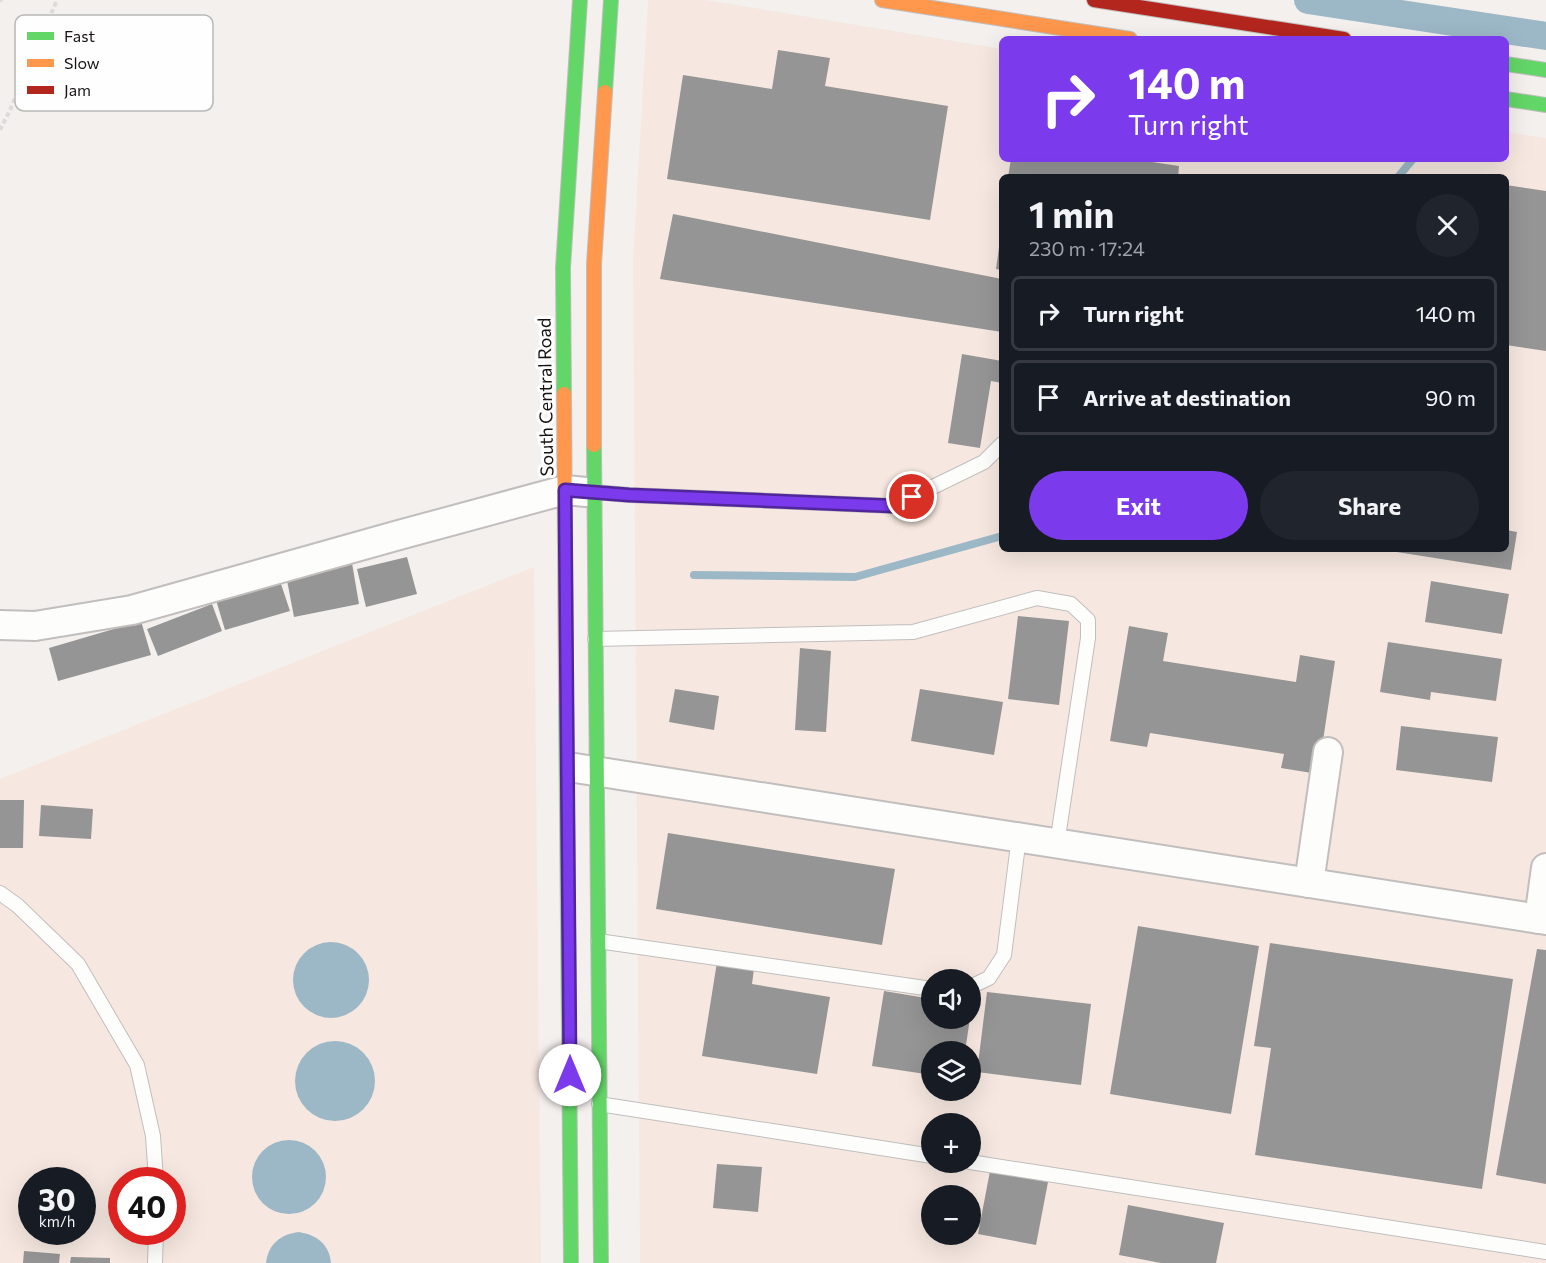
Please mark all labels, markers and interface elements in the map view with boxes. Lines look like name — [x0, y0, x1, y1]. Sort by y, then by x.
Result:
legend — [15, 15, 213, 111]
text: Fast — [64, 26, 95, 45]
text: Slow — [64, 53, 100, 72]
text: 140 m — [1128, 56, 1245, 108]
icon: right — [1029, 60, 1107, 138]
text: Jam — [64, 80, 91, 99]
text: Turn right — [1128, 108, 1248, 141]
text: 1 min — [1029, 191, 1114, 235]
button: close — [1416, 194, 1479, 257]
text: 230 m · 17:24 — [1029, 236, 1145, 260]
icon: right — [1032, 297, 1065, 330]
text: Turn right — [1083, 300, 1184, 327]
text: 140 m — [1416, 300, 1476, 327]
street label: South Central Road — [533, 318, 557, 476]
icon: arrive — [1032, 381, 1065, 414]
text: Arrive at destination — [1083, 384, 1291, 411]
text: 90 m — [1425, 384, 1476, 411]
pin — [886, 471, 937, 522]
button: Exit — [1029, 471, 1248, 540]
button: Share — [1260, 471, 1479, 540]
icon: arrive — [895, 480, 928, 513]
map controls — [921, 969, 981, 1245]
button: sound — [921, 969, 981, 1029]
button: layers — [921, 1041, 981, 1101]
position arrow — [538, 1043, 602, 1107]
button: + — [921, 1113, 981, 1173]
speed limit sign: 40 — [108, 1167, 186, 1245]
text: 30 — [38, 1180, 76, 1217]
button: − — [921, 1185, 981, 1245]
text: km/h — [39, 1212, 75, 1230]

